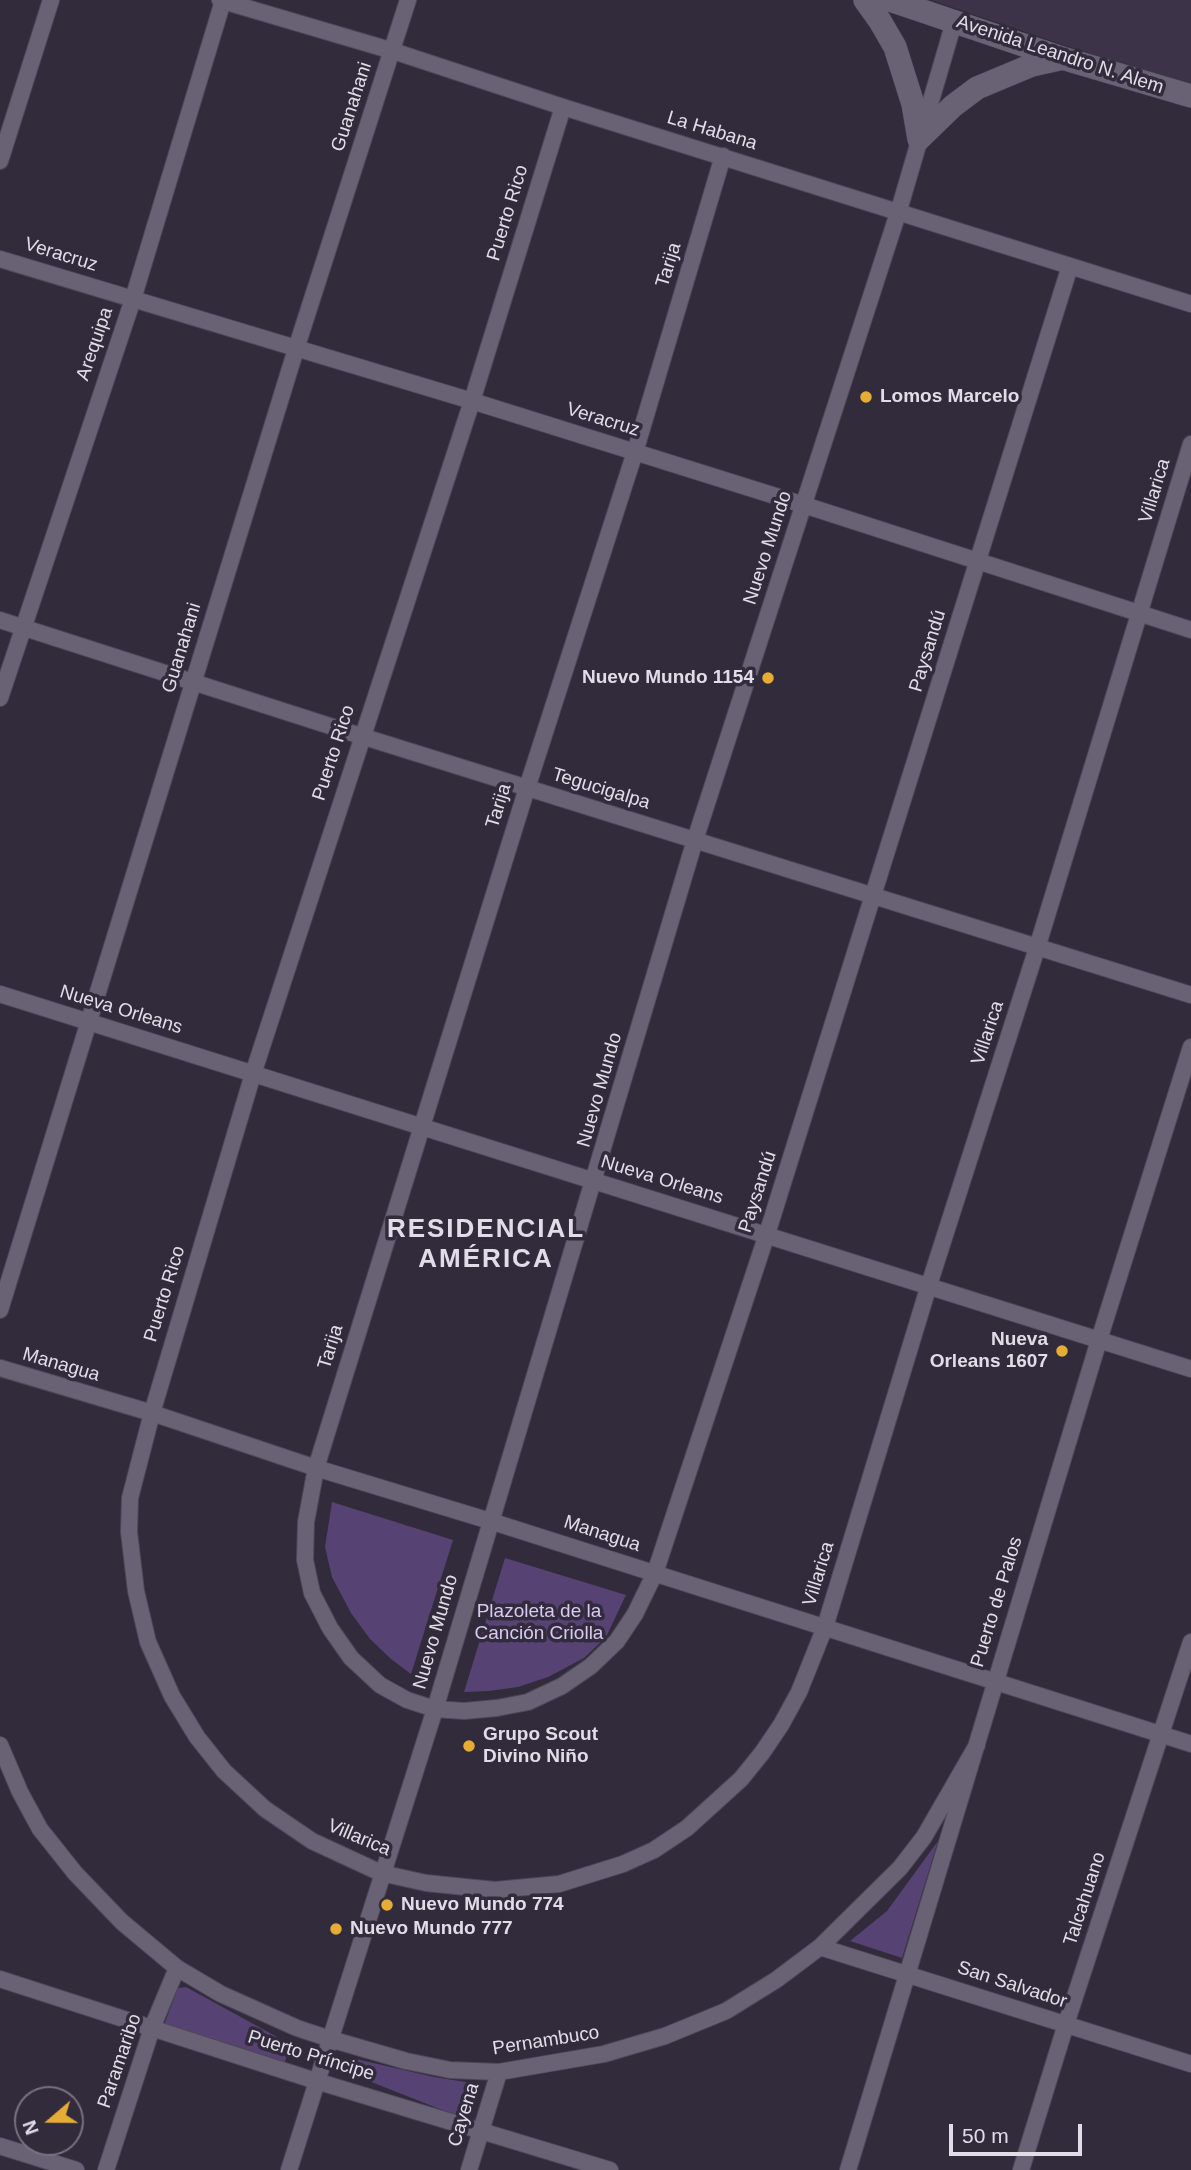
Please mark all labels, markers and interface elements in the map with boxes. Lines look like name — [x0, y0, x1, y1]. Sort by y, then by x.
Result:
street label: Avenida Leandro N. Alem — [954, 11, 1166, 99]
street label: Guanahani — [327, 59, 377, 155]
street label: La Habana — [664, 107, 760, 155]
street label: Puerto Rico — [483, 162, 533, 264]
street label: Veracruz — [22, 233, 100, 277]
street label: Tarija — [651, 240, 687, 290]
street label: Arequipa — [72, 304, 118, 384]
place label: Lomos Marcelo — [880, 386, 1019, 408]
marker: Lomos Marcelo — [858, 389, 874, 405]
street label: Veracruz — [564, 398, 642, 442]
street label: Villarica — [1134, 456, 1176, 526]
street label: Nuevo Mundo — [739, 488, 797, 608]
street label: Guanahani — [158, 600, 206, 696]
street label: Paysandú — [905, 607, 951, 695]
place label: Nuevo Mundo 1154 — [582, 667, 754, 689]
marker: Nuevo Mundo 1154 — [760, 670, 776, 686]
street label: Puerto Rico — [308, 702, 360, 804]
street label: Tegucigalpa — [549, 763, 653, 815]
street label: Tarija — [481, 781, 517, 831]
street label: Nueva Orleans — [57, 981, 185, 1039]
street label: Villarica — [967, 998, 1009, 1068]
street label: Nuevo Mundo — [573, 1030, 627, 1150]
street label: Paysandú — [734, 1148, 782, 1236]
street label: Nueva Orleans — [598, 1151, 726, 1209]
district label: RESIDENCIAL AMÉRICA — [388, 1214, 584, 1276]
street label: Puerto Rico — [140, 1243, 190, 1345]
street label: Tarija — [313, 1322, 349, 1372]
place label: Nueva Orleans 1607 — [930, 1329, 1048, 1373]
street label: Managua — [20, 1343, 102, 1387]
marker: Nueva Orleans 1607 — [1054, 1343, 1070, 1359]
street label: Managua — [561, 1511, 643, 1557]
street label: Puerto de Palos — [966, 1534, 1028, 1670]
street label: Villarica — [798, 1539, 840, 1609]
street label: Nuevo Mundo — [409, 1572, 463, 1692]
park label: Plazoleta de la Canción Criolla — [475, 1601, 603, 1645]
place label: Grupo Scout Divino Niño — [483, 1724, 598, 1768]
marker: Grupo Scout Divino Niño — [461, 1738, 477, 1754]
street label: Villarica — [324, 1815, 394, 1861]
street label: Talcahuano — [1059, 1849, 1111, 1949]
place label: Nuevo Mundo 774 — [401, 1894, 564, 1916]
marker: Nuevo Mundo 774 — [379, 1897, 395, 1913]
place label: Nuevo Mundo 777 — [350, 1918, 513, 1940]
marker: Nuevo Mundo 777 — [328, 1921, 344, 1937]
street label: San Salvador — [954, 1957, 1070, 2013]
street label: Paramaribo — [93, 2011, 147, 2111]
street label: Pernambuco — [491, 2021, 601, 2061]
street label: Puerto Príncipe — [245, 2026, 377, 2086]
street label: Cayena — [444, 2080, 484, 2150]
north arrow — [14, 2086, 84, 2156]
scale bar — [953, 2110, 1086, 2154]
text: N — [18, 2118, 43, 2138]
text: 50 m — [962, 2124, 1009, 2147]

